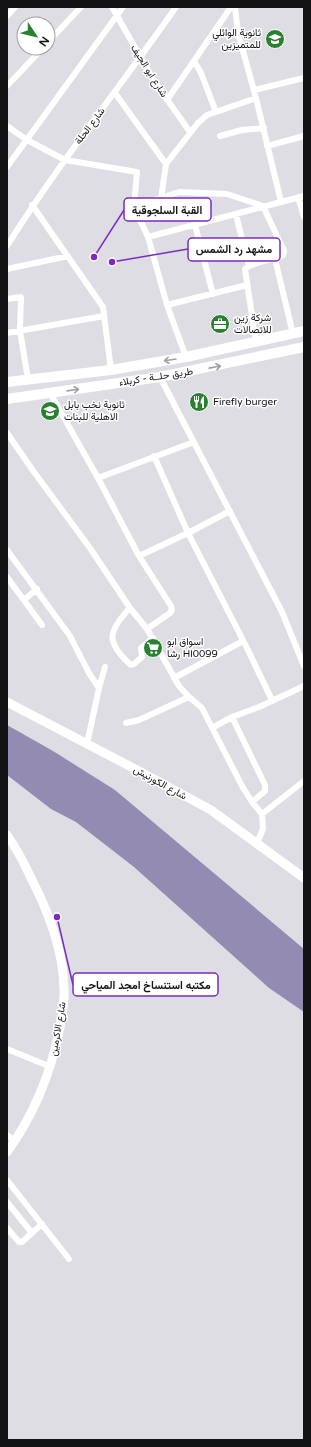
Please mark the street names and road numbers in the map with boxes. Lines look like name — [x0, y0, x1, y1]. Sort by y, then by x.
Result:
street label: شارع ابو الجيف — [128, 42, 170, 100]
street label: شارع الحلة — [72, 105, 108, 147]
street label: طريق حلــة - كربلاء — [118, 365, 194, 389]
street label: شارع الكورنيش — [131, 763, 189, 803]
street label: شارع الاكرمين — [47, 1001, 69, 1057]

